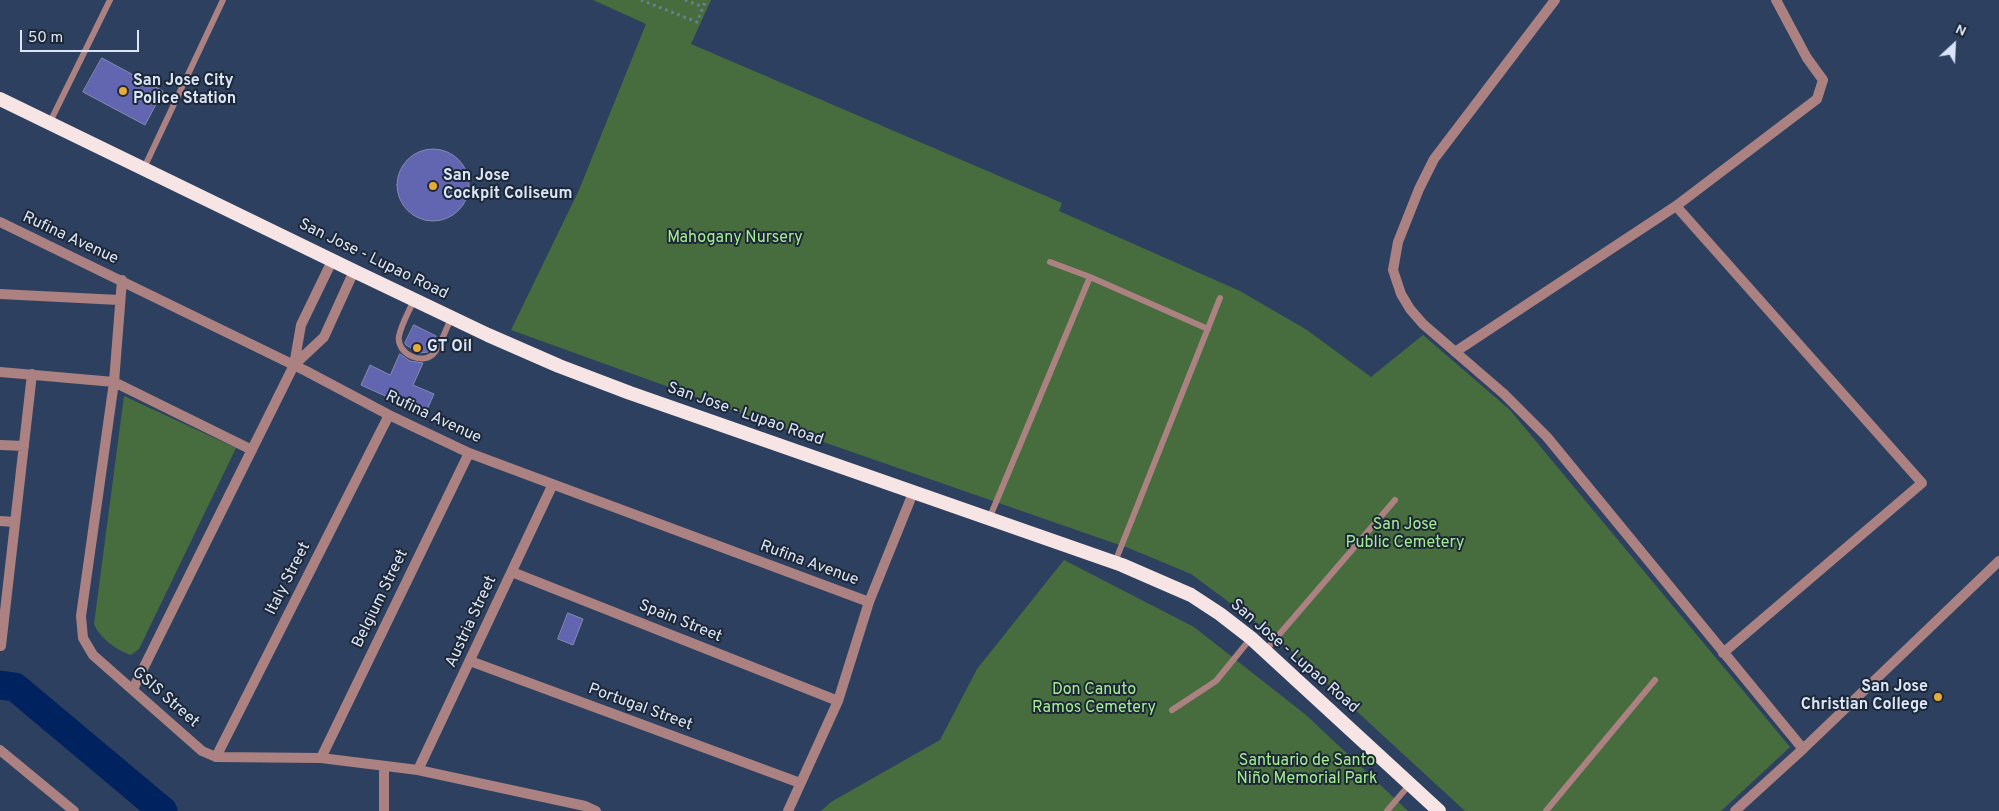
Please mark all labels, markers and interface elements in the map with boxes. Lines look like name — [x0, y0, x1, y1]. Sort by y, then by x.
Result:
scale bar — [22, 20, 141, 52]
north arrow — [1929, 20, 1979, 70]
text: N — [1952, 21, 1969, 41]
text: 50 m — [28, 29, 63, 48]
place label: San Jose City Police Station — [133, 72, 236, 110]
marker: San Jose City Police Station — [117, 85, 129, 97]
place label: San Jose Cockpit Coliseum — [443, 167, 573, 205]
marker: San Jose Cockpit Coliseum — [427, 180, 439, 192]
street label: Rufina Avenue — [19, 208, 121, 270]
street label: San Jose - Lupao Road — [295, 215, 451, 305]
park label: Mahogany Nursery — [667, 229, 803, 249]
place label: GT Oil — [427, 338, 472, 358]
marker: GT Oil — [411, 342, 423, 354]
street label: San Jose - Lupao Road — [664, 379, 826, 451]
street label: Rufina Avenue — [382, 387, 484, 449]
park label: San Jose Public Cemetery — [1346, 516, 1464, 554]
street label: Rufina Avenue — [757, 537, 861, 591]
street label: Italy Street — [262, 539, 316, 619]
street label: Belgium Street — [349, 547, 413, 651]
street label: Austria Street — [442, 573, 502, 671]
street label: San Jose - Lupao Road — [1226, 596, 1362, 718]
street label: Spain Street — [636, 597, 724, 647]
street label: GSIS Street — [128, 664, 202, 732]
place label: San Jose Christian College — [1801, 678, 1928, 716]
street label: Portugal Street — [585, 680, 695, 736]
park label: Don Canuto Ramos Cemetery — [1032, 681, 1156, 719]
marker: San Jose Christian College — [1932, 691, 1944, 703]
park label: Santuario de Santo Niño Memorial Park — [1237, 752, 1377, 790]

